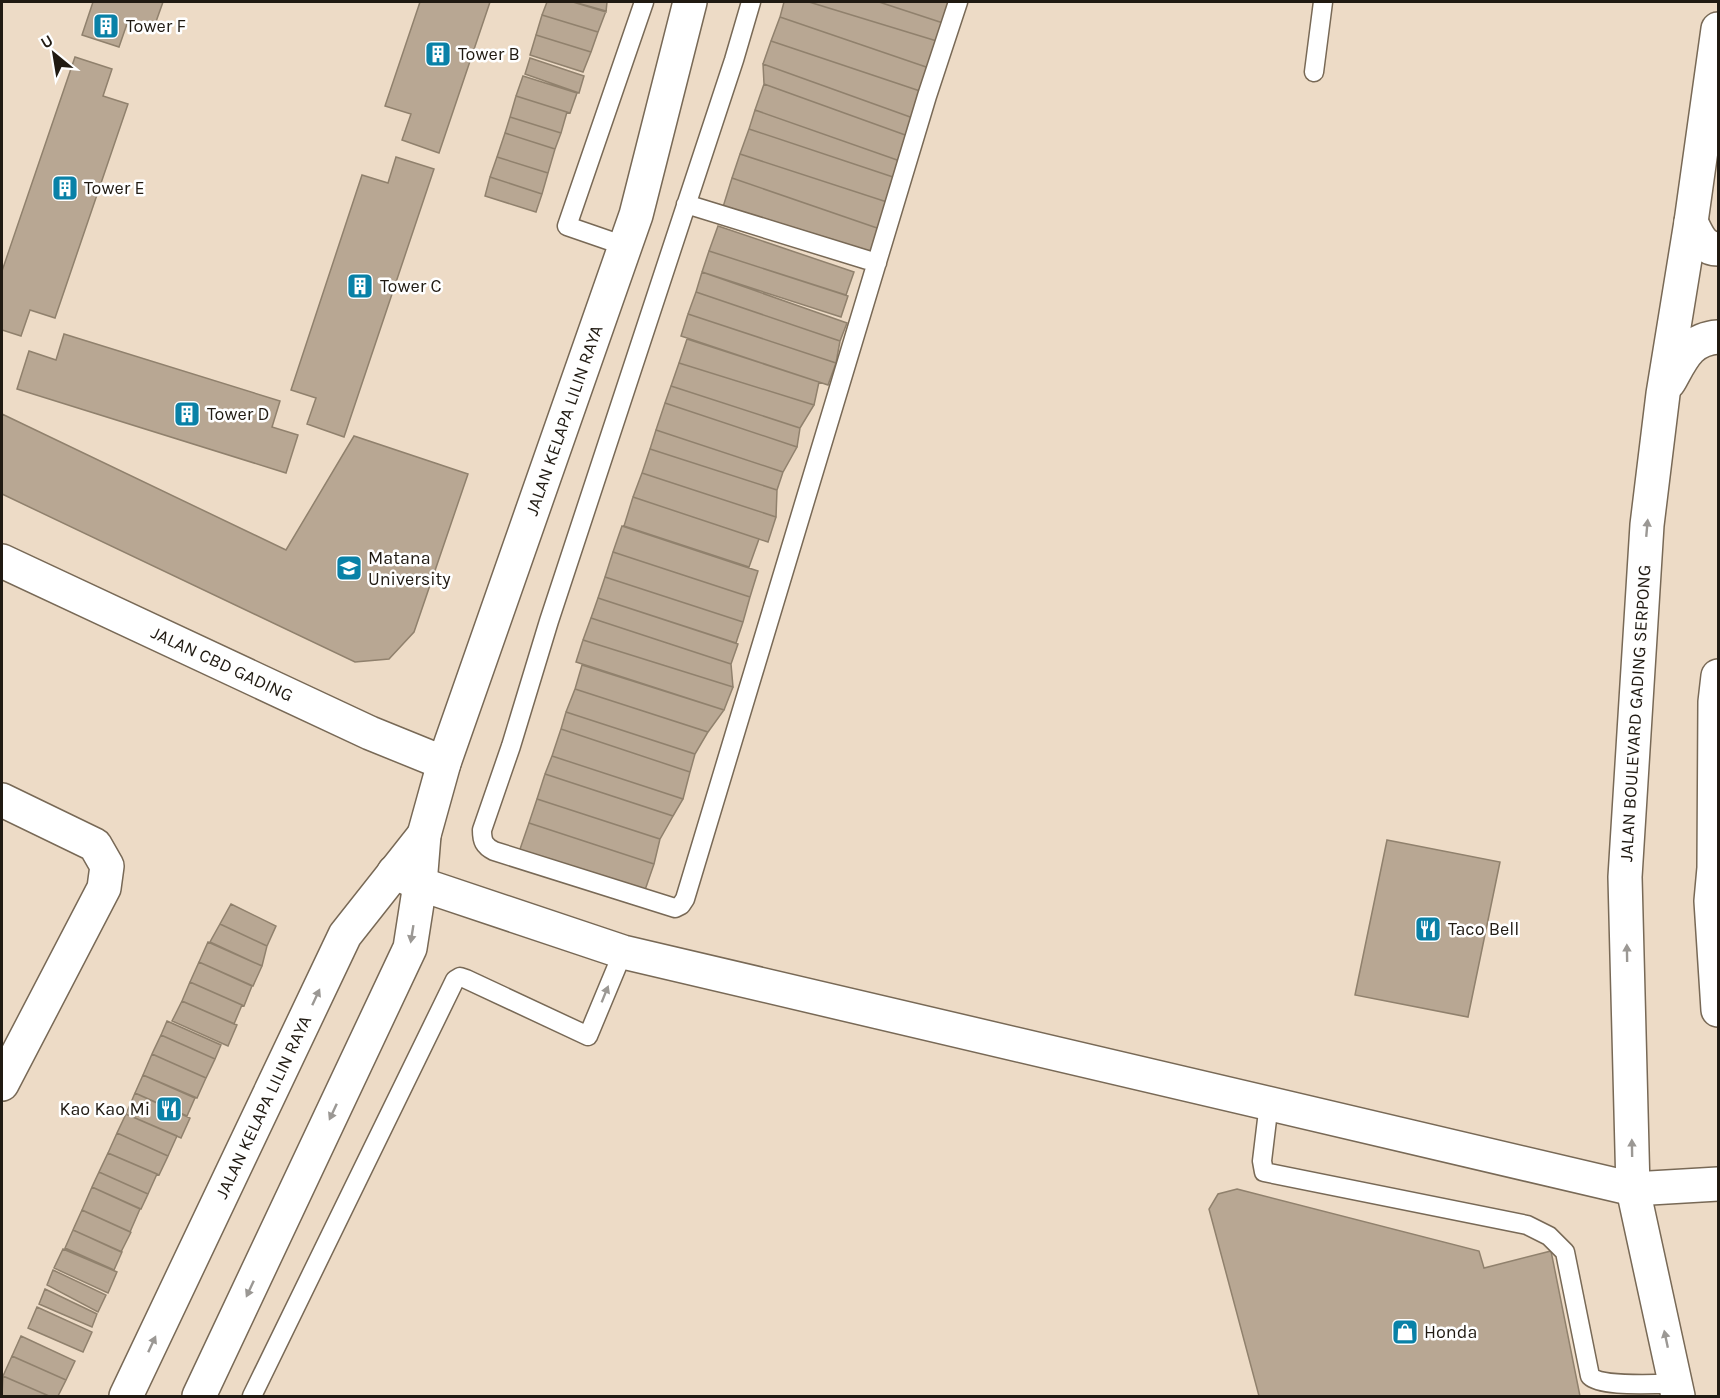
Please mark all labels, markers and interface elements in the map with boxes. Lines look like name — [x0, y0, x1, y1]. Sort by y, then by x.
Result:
building icon: Tower F — [91, 11, 121, 41]
place label: Tower F — [126, 15, 186, 37]
north arrow — [24, 24, 84, 84]
text: U — [37, 30, 56, 52]
building icon: Tower B — [423, 39, 453, 69]
place label: Tower B — [458, 43, 520, 65]
building icon: Tower E — [50, 173, 80, 203]
place label: Tower E — [84, 177, 145, 199]
building icon: Tower C — [345, 271, 375, 301]
place label: Tower C — [380, 275, 442, 297]
street label: JALAN KELAPA LILIN RAYA — [521, 322, 608, 518]
building icon: Tower D — [172, 399, 202, 429]
place label: Tower D — [207, 403, 269, 425]
one-way arrow — [1642, 518, 1652, 537]
place label: Matana University — [368, 547, 451, 590]
school or university icon: Matana University — [334, 553, 364, 583]
street label: JALAN BOULEVARD GADING SERPONG — [1615, 564, 1656, 863]
street label: JALAN CBD GADING — [148, 621, 297, 706]
restaurant icon: Taco Bell — [1413, 914, 1443, 944]
place label: Taco Bell — [1448, 918, 1519, 940]
one-way arrow — [408, 925, 417, 944]
one-way arrow — [1622, 943, 1632, 962]
one-way arrow — [601, 985, 610, 1003]
one-way arrow — [311, 988, 320, 1005]
street label: JALAN KELAPA LILIN RAYA — [210, 1012, 316, 1202]
restaurant icon: Kao Kao Mi — [154, 1094, 184, 1124]
place label: Kao Kao Mi — [59, 1098, 150, 1120]
one-way arrow — [329, 1104, 338, 1121]
one-way arrow — [1627, 1138, 1637, 1157]
one-way arrow — [246, 1280, 255, 1297]
shop icon: Honda — [1390, 1317, 1420, 1347]
place label: Honda — [1424, 1321, 1477, 1343]
one-way arrow — [1660, 1330, 1670, 1349]
one-way arrow — [147, 1335, 156, 1352]

